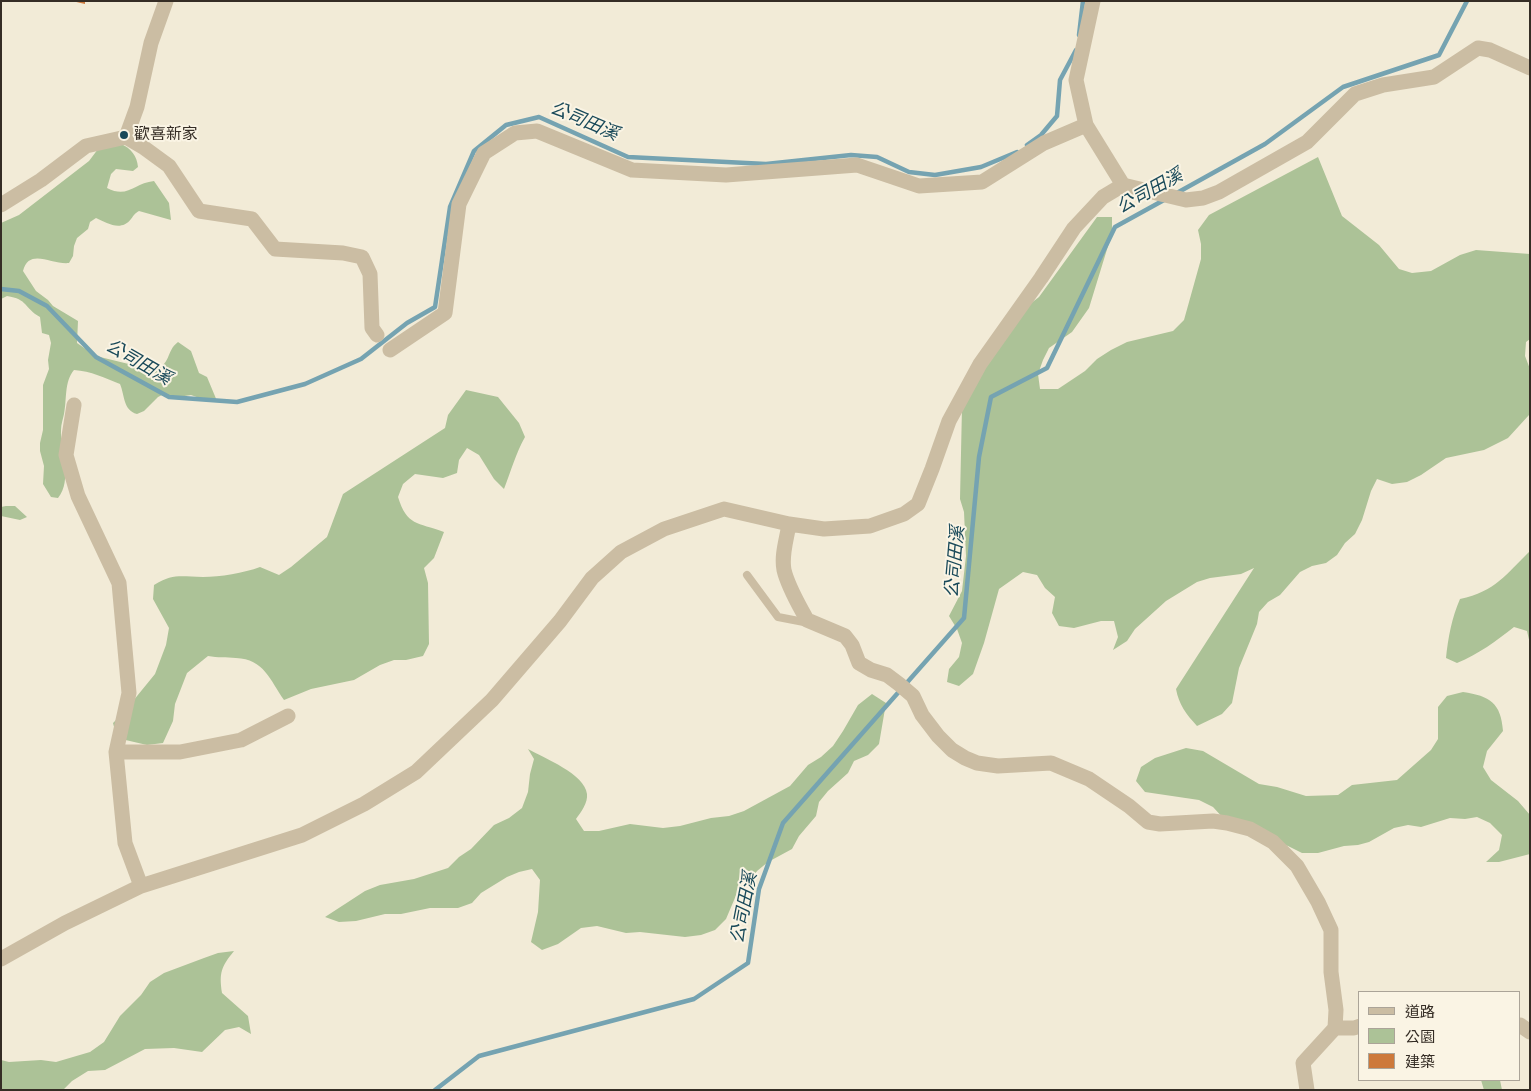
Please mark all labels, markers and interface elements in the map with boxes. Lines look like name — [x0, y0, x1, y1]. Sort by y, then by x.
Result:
water label: 公司田溪 — [547, 98, 621, 146]
place label: 歡喜新家 — [134, 125, 198, 145]
marker: 歡喜新家 — [118, 129, 130, 141]
water label: 公司田溪 — [1113, 165, 1187, 219]
water label: 公司田溪 — [101, 336, 175, 390]
water label: 公司田溪 — [942, 525, 970, 599]
water label: 公司田溪 — [728, 871, 762, 945]
legend — [1358, 991, 1521, 1081]
text: 道路 — [1405, 1003, 1435, 1022]
text: 公園 — [1405, 1028, 1435, 1047]
text: 建築 — [1405, 1053, 1435, 1072]

